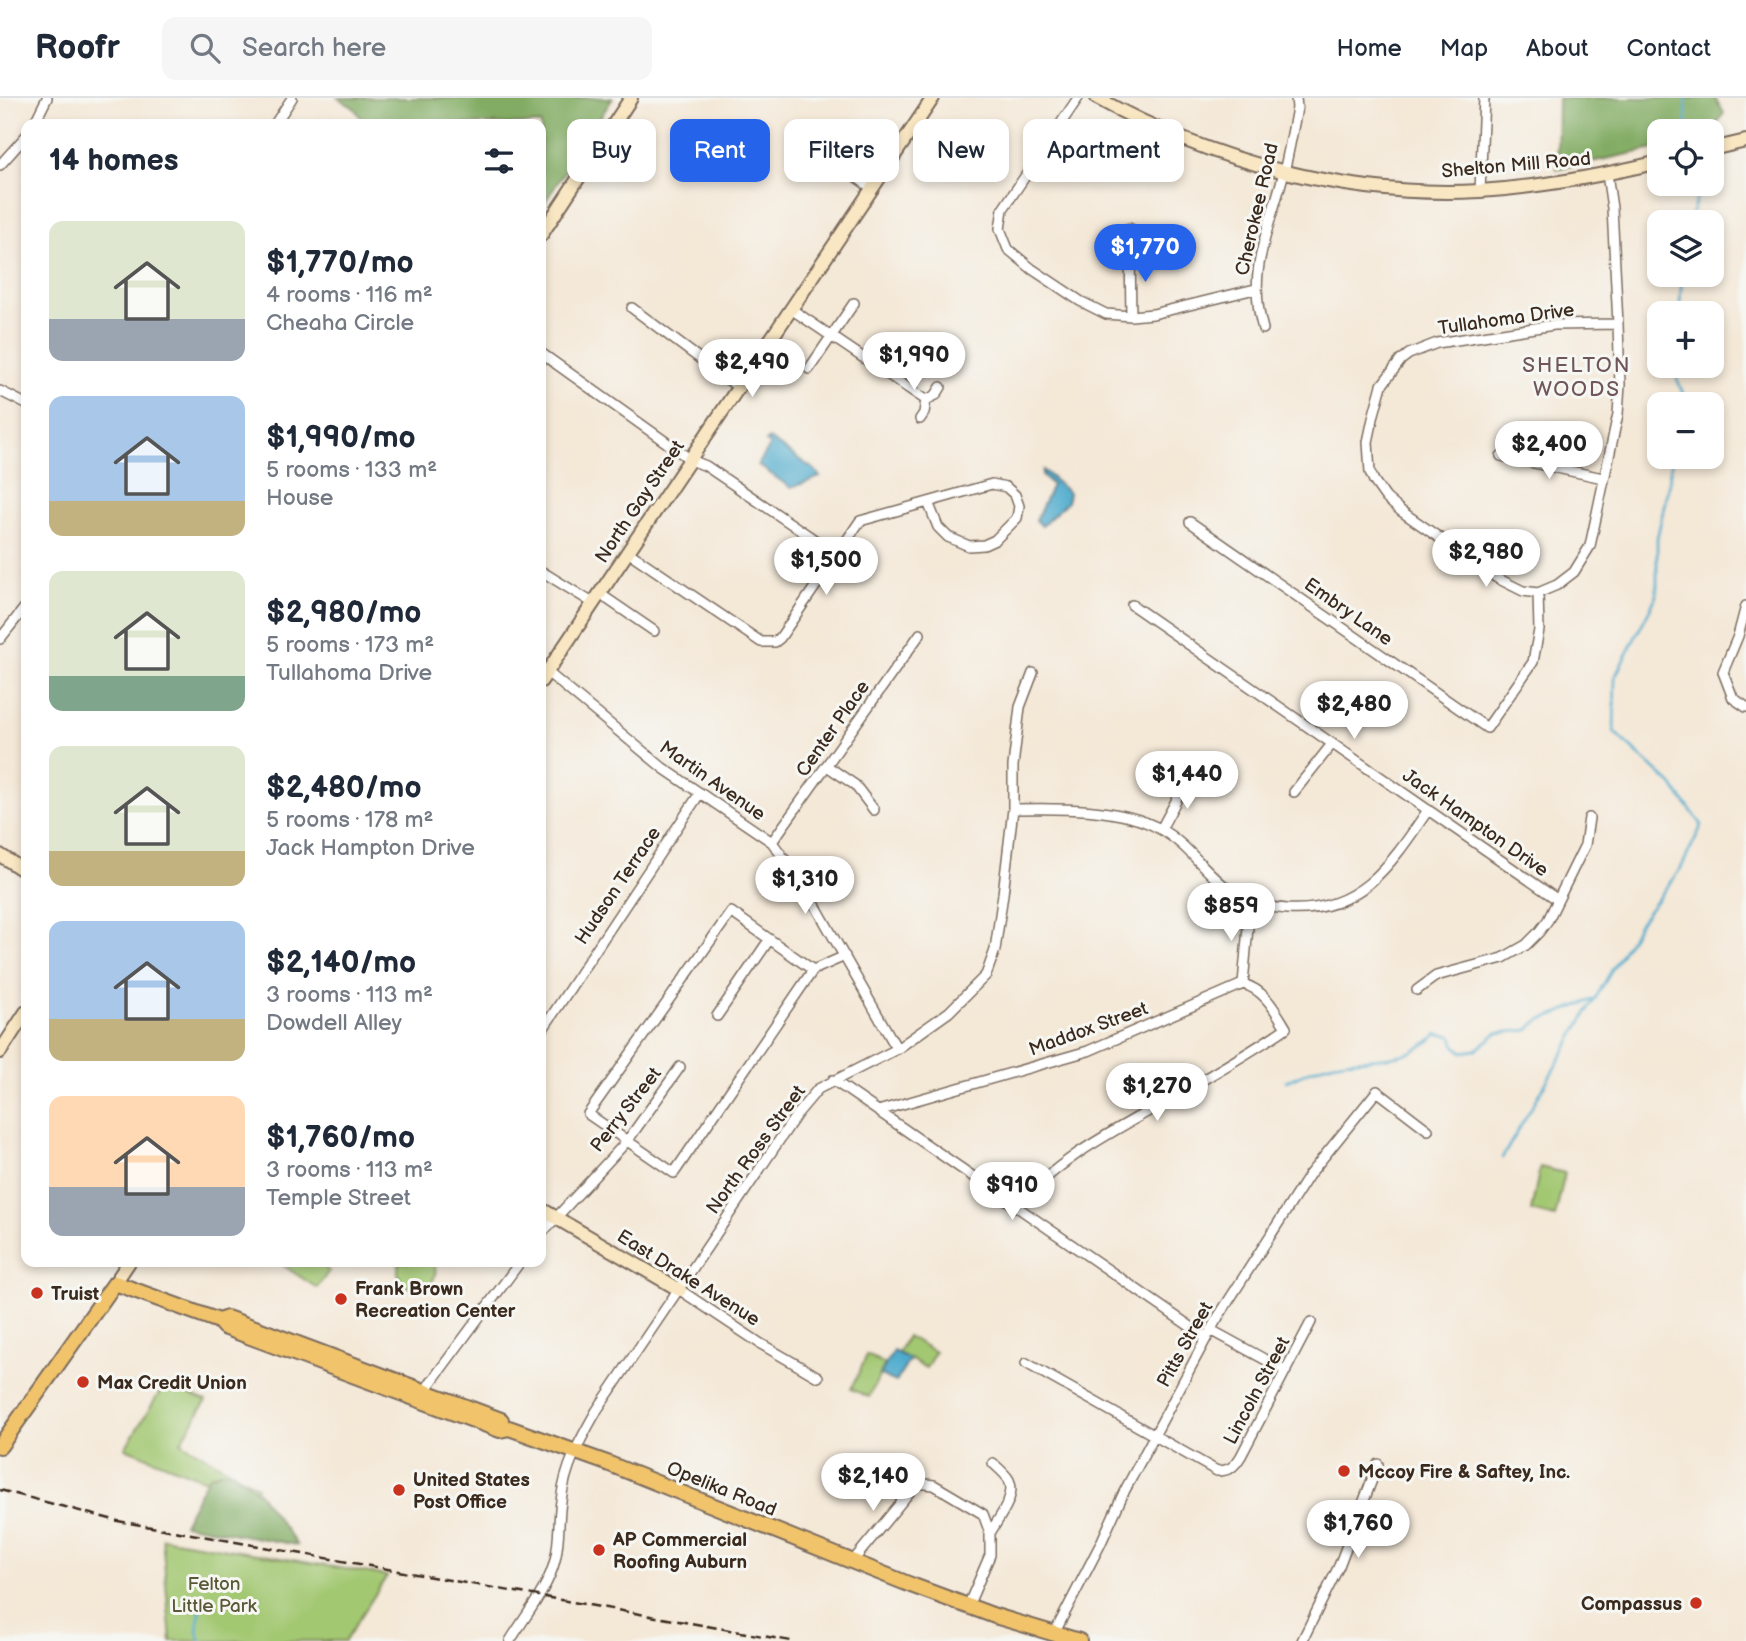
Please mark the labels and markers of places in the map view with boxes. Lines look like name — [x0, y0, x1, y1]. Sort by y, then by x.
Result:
pin: $1,770 — [1088, 225, 1202, 284]
pin: $1,990 — [857, 332, 971, 392]
pin: $2,490 — [695, 340, 809, 399]
pin: $2,400 — [1492, 422, 1606, 481]
pin: $2,980 — [1429, 530, 1543, 589]
pin: $1,500 — [769, 538, 883, 597]
pin: $2,480 — [1297, 682, 1411, 741]
pin: $1,440 — [1130, 752, 1244, 811]
pin: $1,310 — [748, 856, 862, 916]
pin: $859 — [1190, 884, 1272, 943]
pin: $1,270 — [1100, 1063, 1214, 1123]
pin: $910 — [971, 1162, 1053, 1222]
place label: Frank Brown Recreation Center — [355, 1278, 516, 1323]
place label: Truist — [51, 1283, 100, 1306]
marker: Truist — [29, 1285, 45, 1301]
marker: Frank Brown Recreation Center — [333, 1291, 349, 1307]
place label: Max Credit Union — [97, 1372, 247, 1395]
marker: Max Credit Union — [75, 1374, 91, 1390]
pin: $2,140 — [816, 1454, 930, 1513]
place label: Mccoy Fire & Saftey, Inc. — [1358, 1461, 1570, 1484]
marker: Mccoy Fire & Saftey, Inc. — [1336, 1463, 1352, 1479]
place label: United States Post Office — [413, 1469, 530, 1514]
marker: United States Post Office — [391, 1482, 407, 1498]
pin: $1,760 — [1301, 1500, 1415, 1560]
place label: AP Commercial Roofing Auburn — [612, 1529, 747, 1574]
marker: AP Commercial Roofing Auburn — [591, 1542, 607, 1558]
place label: Compassus — [1581, 1593, 1682, 1616]
marker: Compassus — [1688, 1595, 1704, 1611]

